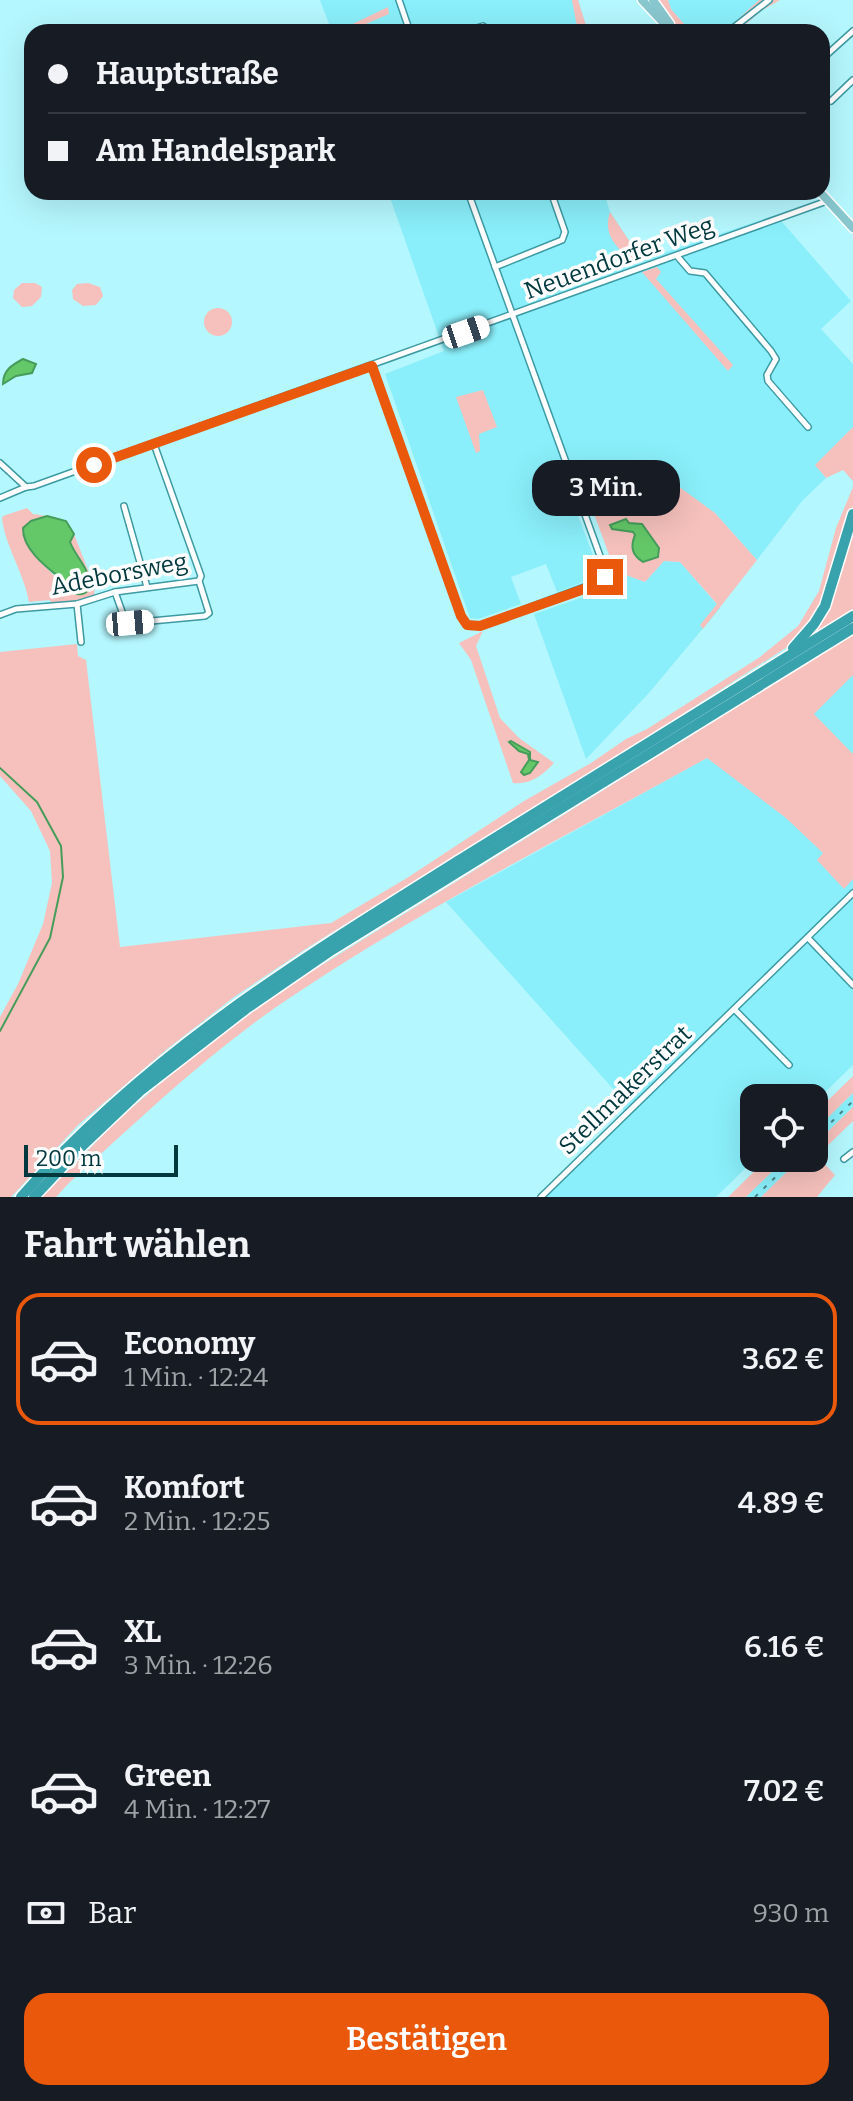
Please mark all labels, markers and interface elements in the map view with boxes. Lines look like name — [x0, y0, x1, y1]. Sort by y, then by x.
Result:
text: Hauptstraße — [96, 56, 279, 92]
text: Am Handelspark — [96, 133, 336, 169]
street label: Neuendorfer Weg — [521, 211, 717, 305]
car — [439, 313, 493, 351]
route start — [76, 447, 112, 483]
callout: 3 Min. — [531, 461, 679, 517]
text: 3 Min. — [569, 472, 643, 503]
street label: Adeborsweg — [48, 547, 190, 601]
route end — [587, 559, 623, 595]
car — [105, 609, 155, 637]
street label: Stellmakerstrat — [553, 1019, 697, 1160]
map controls — [740, 1084, 828, 1172]
button: locate — [740, 1084, 828, 1172]
scale bar — [24, 1141, 178, 1177]
text: 200 m — [36, 1145, 102, 1172]
text: Fahrt wählen — [24, 1223, 250, 1267]
icon: car — [28, 1323, 100, 1395]
text: Economy — [124, 1326, 255, 1362]
text: 3.62 € — [742, 1341, 825, 1377]
text: 1 Min. · 12:24 — [124, 1362, 268, 1393]
icon: car — [28, 1467, 100, 1539]
text: Komfort — [124, 1470, 245, 1506]
text: 4.89 € — [738, 1485, 825, 1521]
text: 2 Min. · 12:25 — [124, 1506, 270, 1537]
icon: car — [28, 1611, 100, 1683]
text: XL — [124, 1614, 161, 1650]
text: 6.16 € — [744, 1629, 825, 1665]
text: 3 Min. · 12:26 — [124, 1650, 273, 1681]
icon: car — [28, 1755, 100, 1827]
text: Green — [124, 1758, 211, 1794]
text: 7.02 € — [744, 1773, 825, 1809]
text: 4 Min. · 12:27 — [124, 1794, 270, 1825]
icon: cash — [24, 1891, 68, 1935]
text: Bar — [88, 1895, 136, 1931]
text: 930 m — [753, 1898, 829, 1929]
button: Bestätigen — [24, 1993, 829, 2085]

